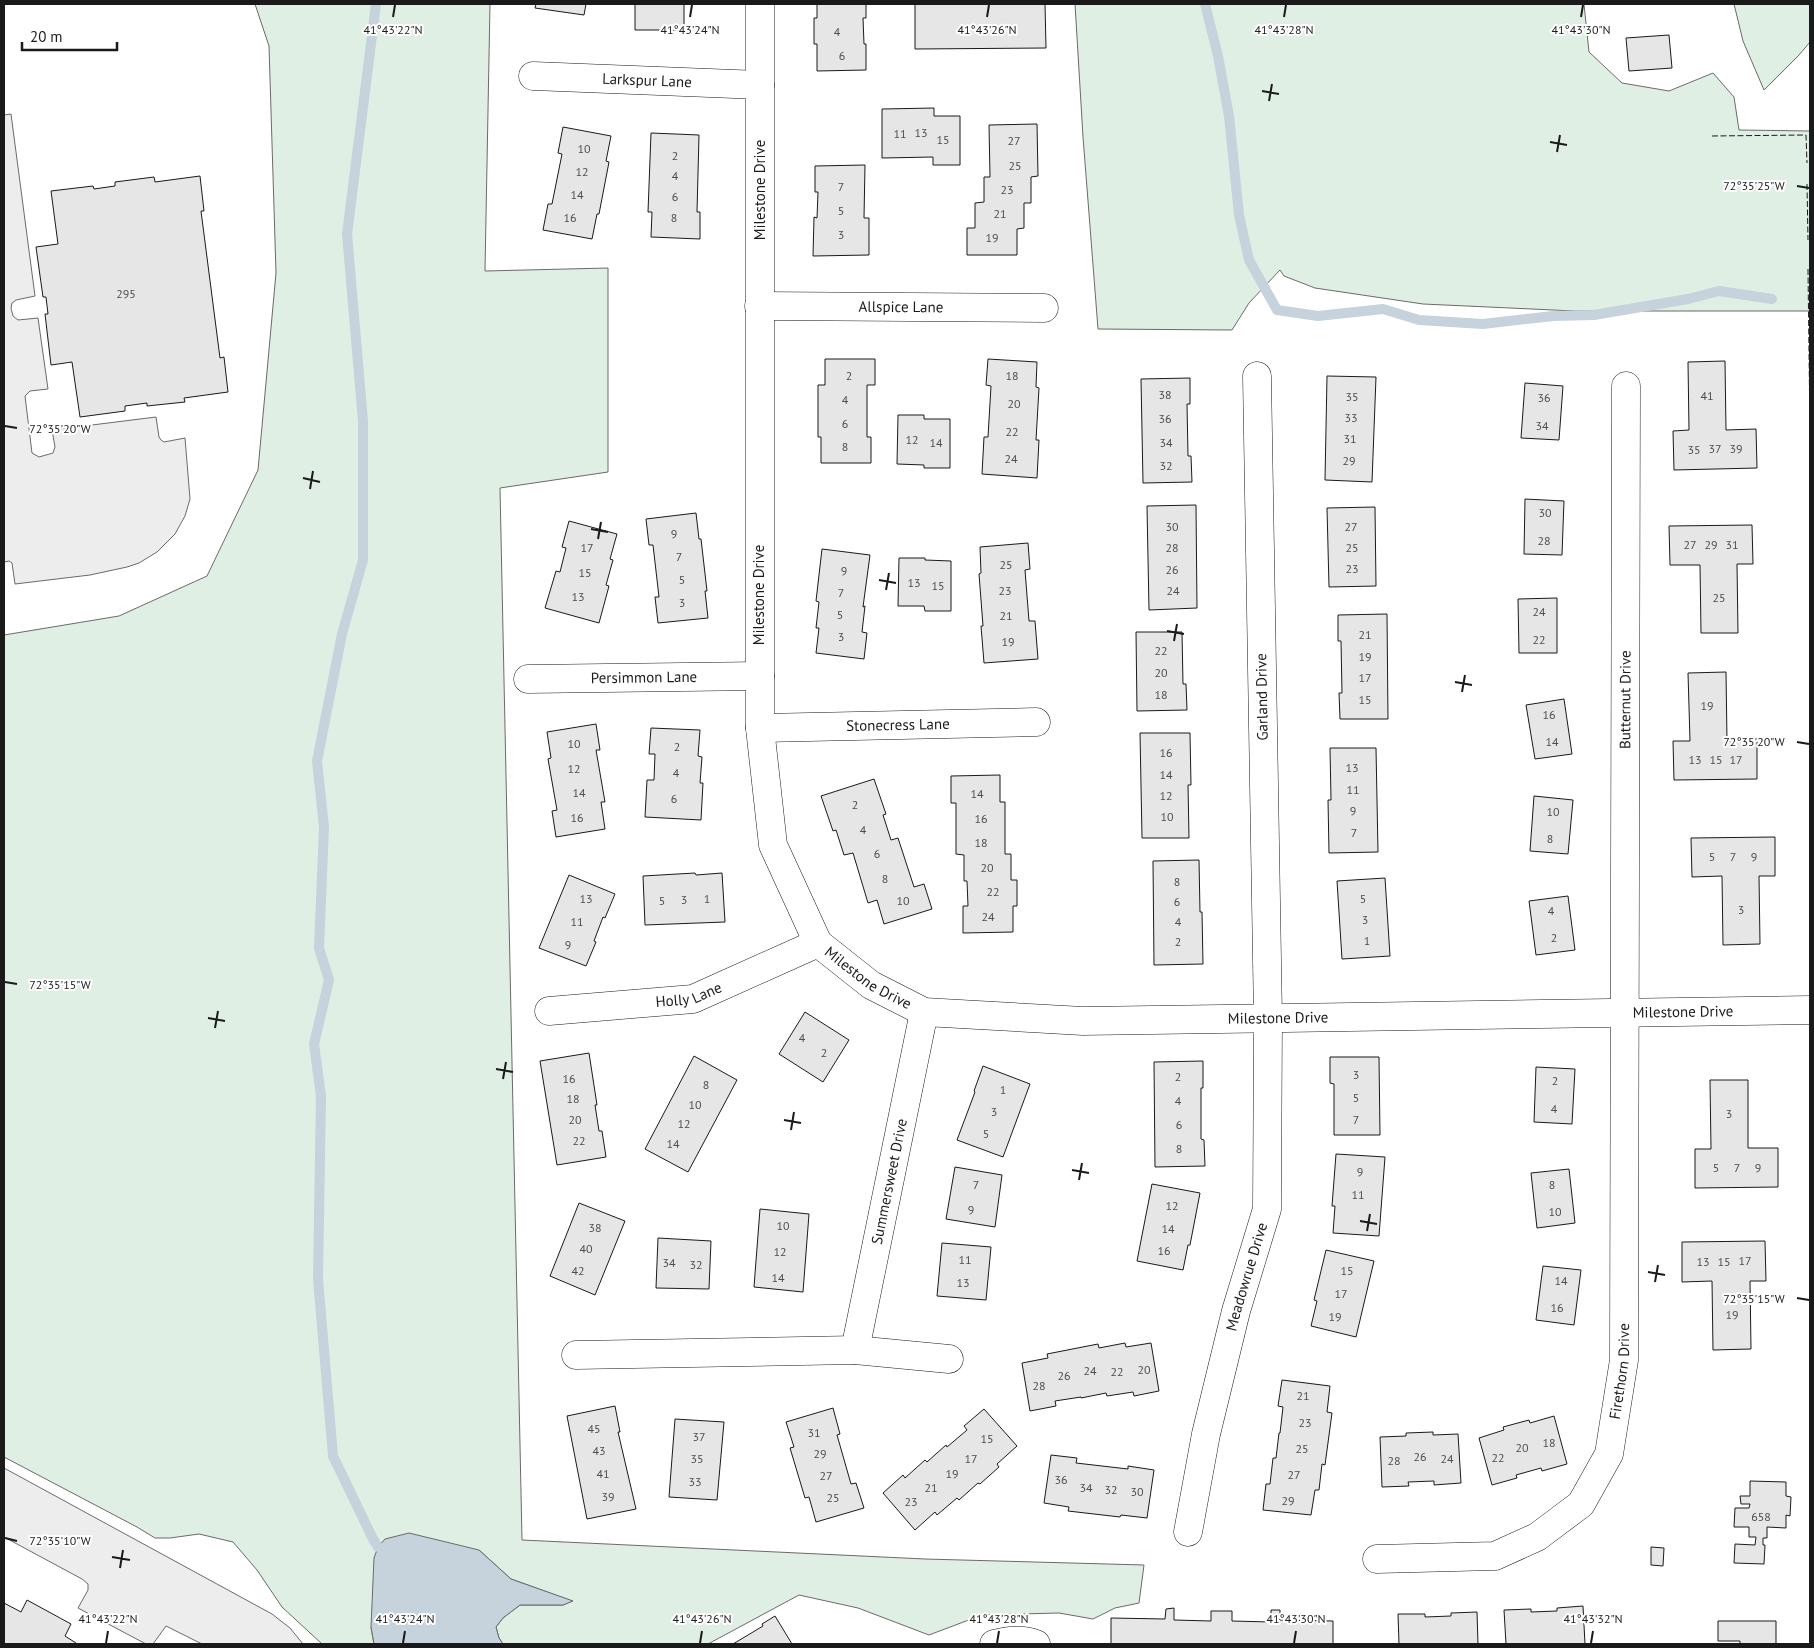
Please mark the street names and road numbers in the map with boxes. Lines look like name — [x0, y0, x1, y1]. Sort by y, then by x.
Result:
street label: Larkspur Lane — [602, 69, 692, 91]
street label: Milestone Drive — [750, 140, 769, 240]
street label: Allspice Lane — [858, 297, 944, 316]
street label: Milestone Drive — [749, 545, 768, 645]
street label: Butternut Drive — [1615, 650, 1634, 749]
street label: Garland Drive — [1251, 653, 1272, 741]
street label: Persimmon Lane — [591, 667, 697, 687]
street label: Stonecress Lane — [846, 714, 950, 735]
street label: Milestone Drive — [821, 942, 915, 1013]
street label: Holly Lane — [655, 977, 725, 1011]
street label: Milestone Drive — [1633, 1001, 1734, 1022]
street label: Milestone Drive — [1228, 1007, 1329, 1028]
street label: Summersweet Drive — [867, 1117, 911, 1246]
street label: Meadowrue Drive — [1221, 1220, 1271, 1333]
street label: Firethorn Drive — [1605, 1323, 1633, 1421]

